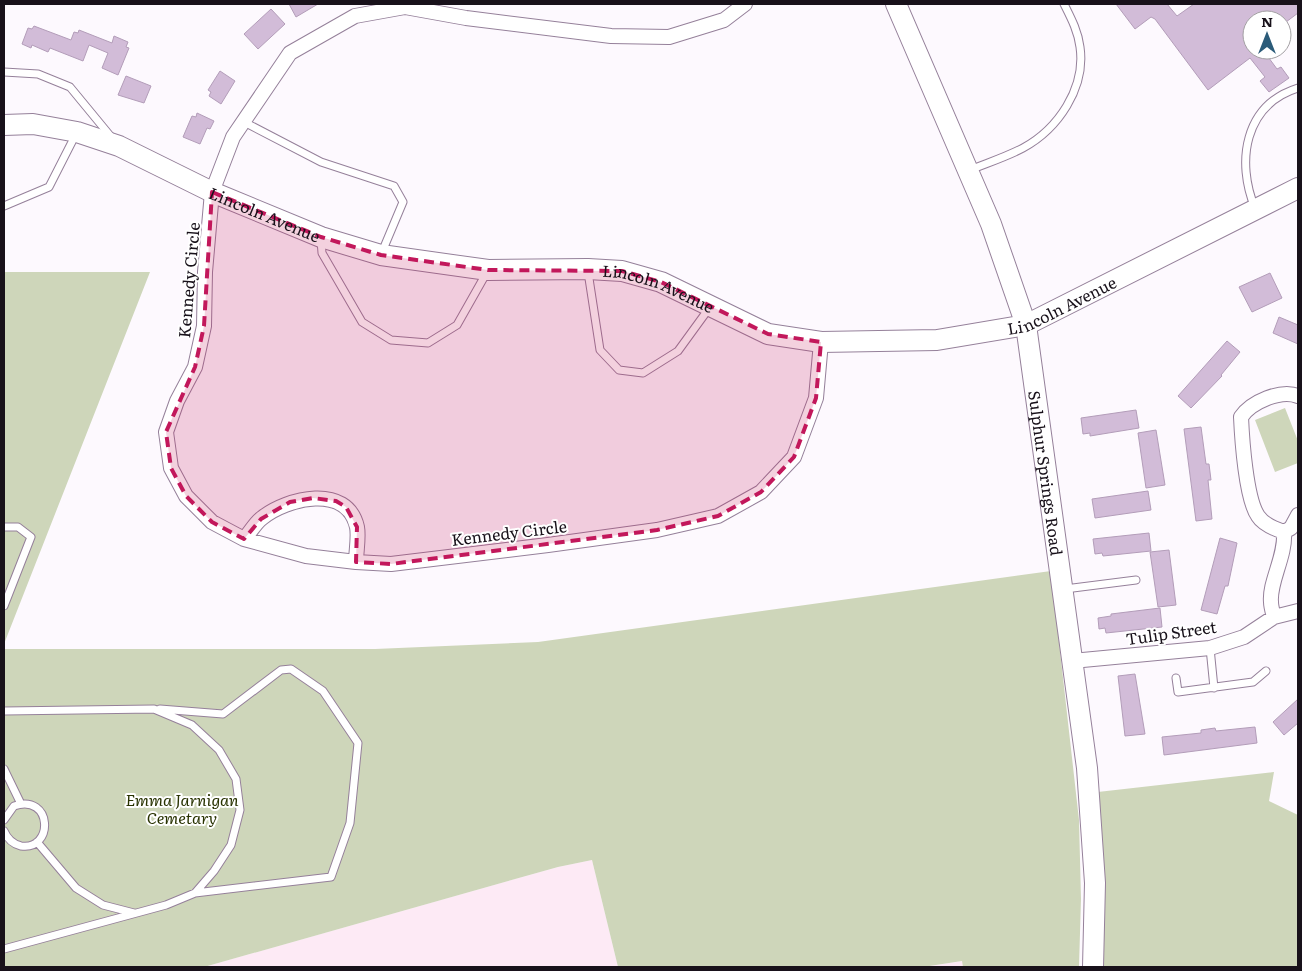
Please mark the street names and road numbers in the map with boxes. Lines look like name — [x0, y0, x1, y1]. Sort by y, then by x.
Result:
street label: Lincoln Avenue — [206, 180, 324, 248]
street label: Kennedy Circle — [171, 221, 205, 339]
street label: Lincoln Avenue — [602, 258, 719, 318]
street label: Lincoln Avenue — [1005, 270, 1120, 340]
street label: Sulphur Springs Road — [1023, 389, 1070, 557]
street label: Kennedy Circle — [450, 513, 568, 551]
street label: Tulip Street — [1124, 614, 1218, 650]

